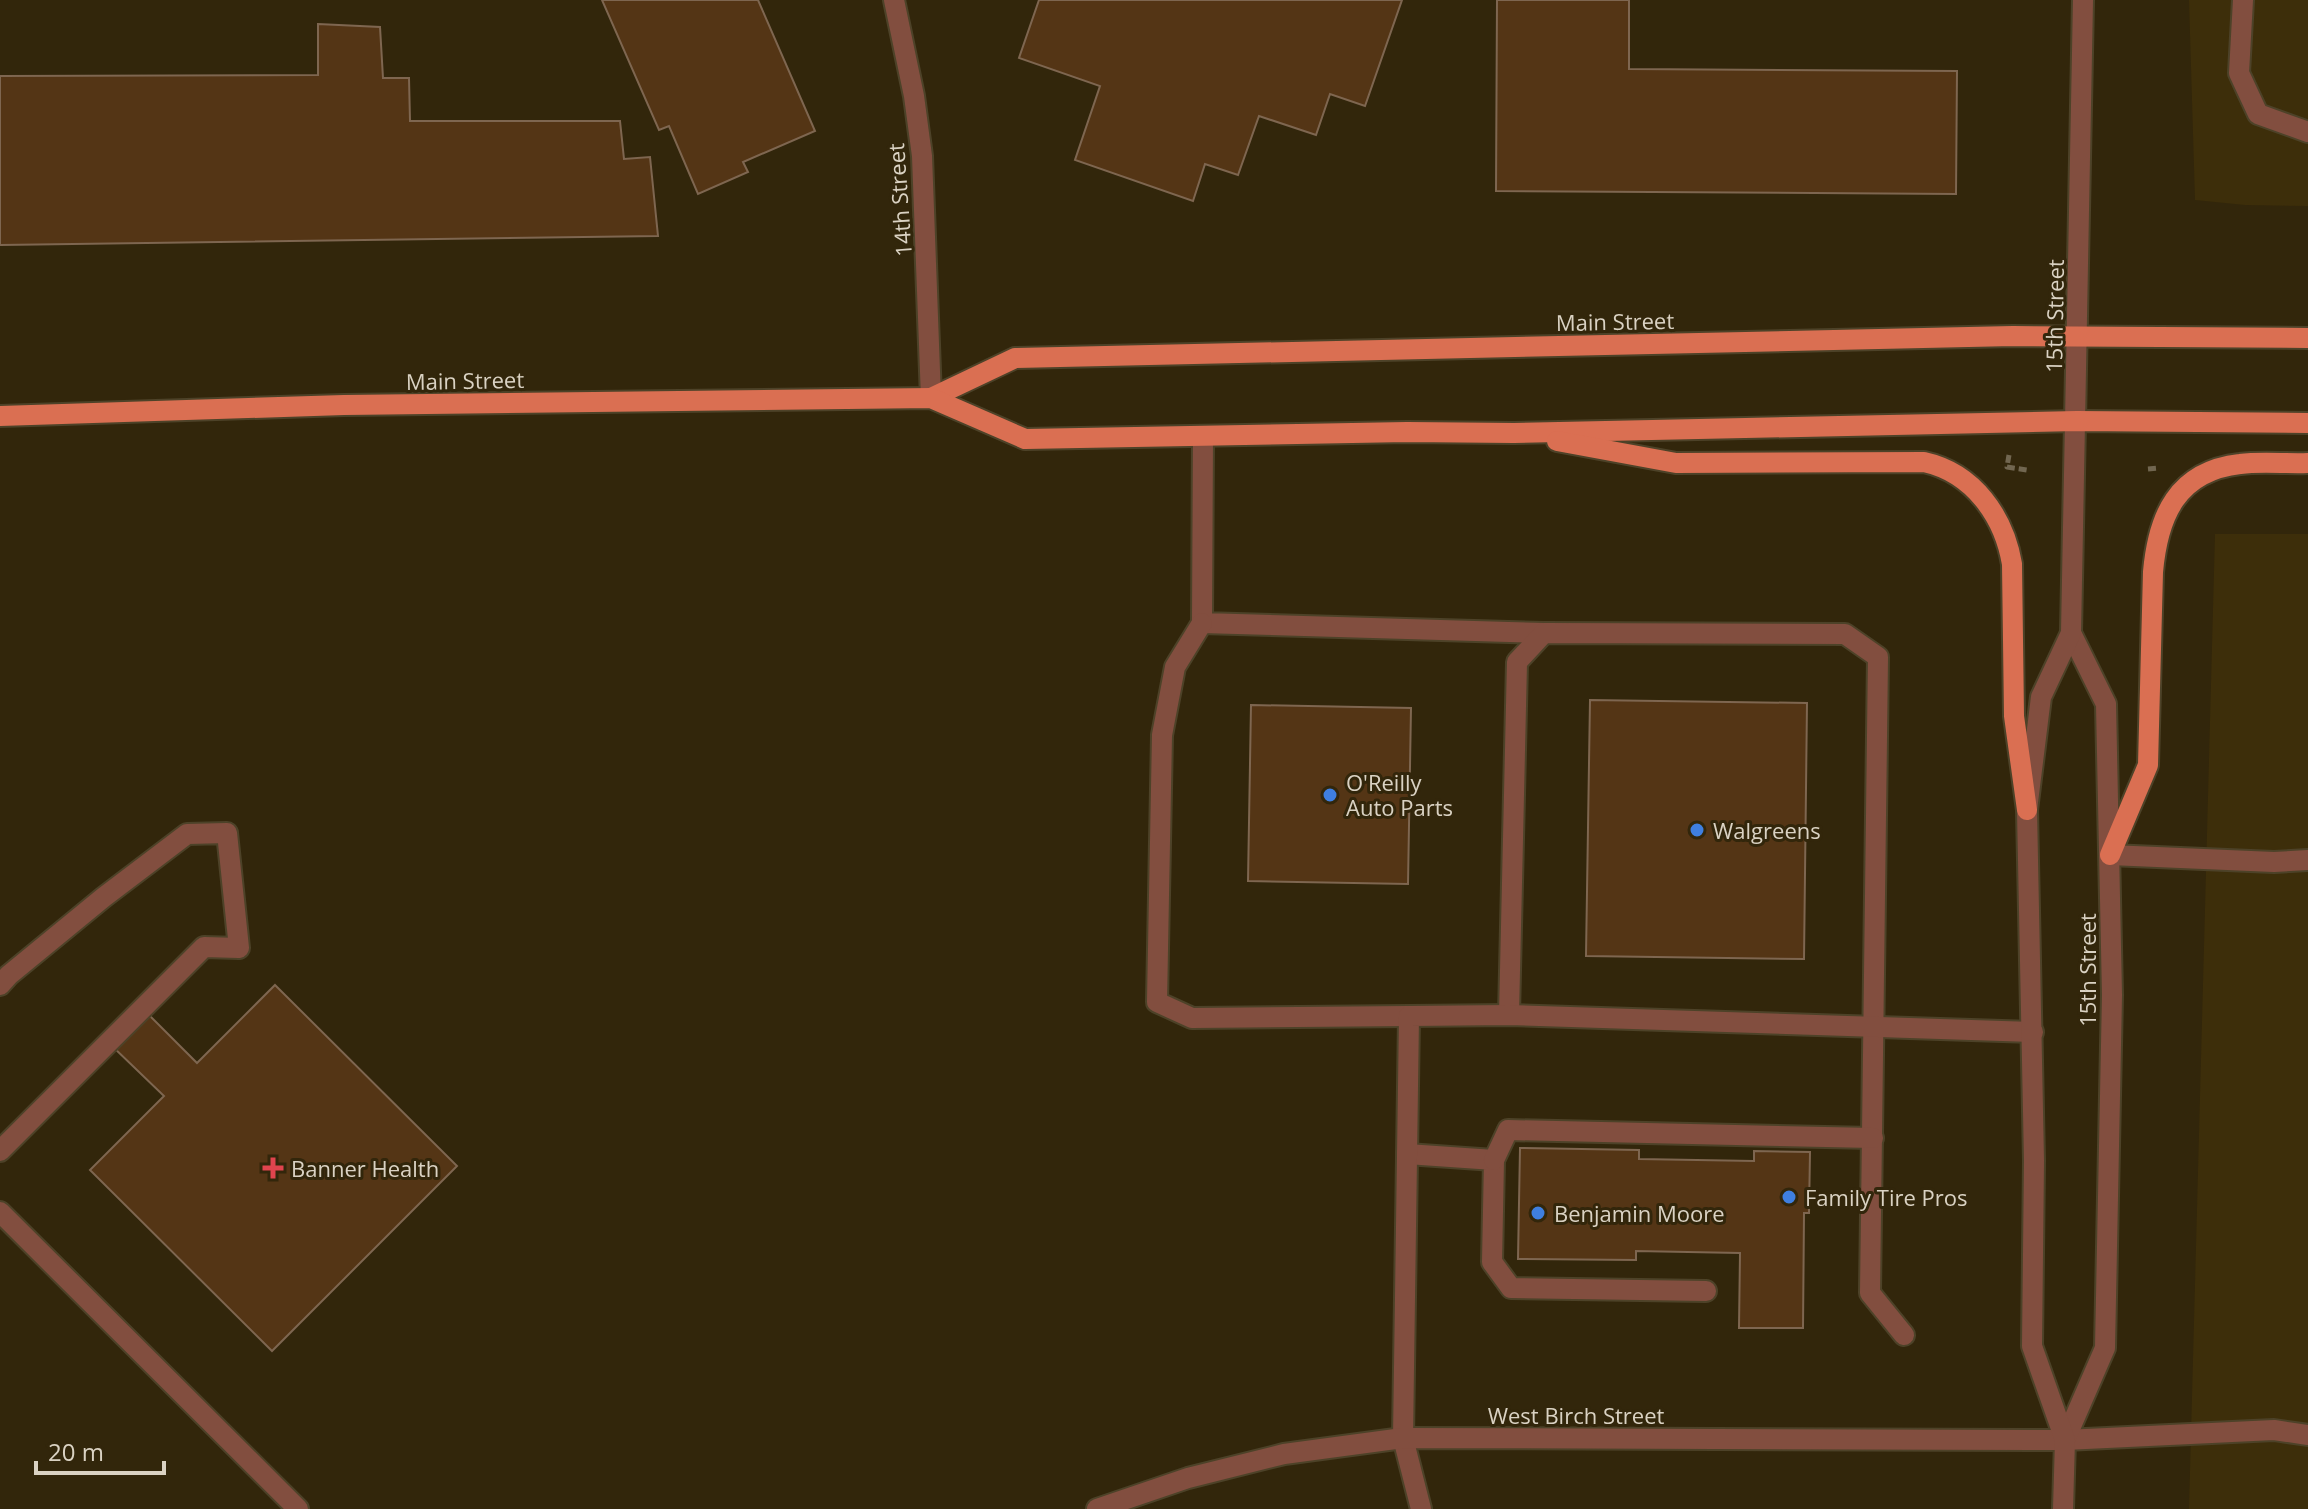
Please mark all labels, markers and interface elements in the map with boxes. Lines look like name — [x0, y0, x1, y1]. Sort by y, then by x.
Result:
street label: 14th Street — [880, 142, 918, 258]
street label: 15th Street — [2038, 259, 2070, 373]
street label: Main Street — [1556, 305, 1675, 337]
street label: Main Street — [406, 364, 525, 396]
place label: O'Reilly Auto Parts — [1346, 767, 1453, 822]
marker: O'Reilly Auto Parts — [1321, 786, 1339, 804]
place label: Walgreens — [1713, 815, 1821, 845]
marker: Walgreens — [1688, 821, 1706, 839]
street label: 15th Street — [2072, 913, 2102, 1027]
place label: Banner Health — [291, 1153, 439, 1183]
marker: Banner Health — [262, 1157, 284, 1179]
place label: Family Tire Pros — [1805, 1182, 1967, 1212]
marker: Family Tire Pros — [1780, 1188, 1798, 1206]
place label: Benjamin Moore — [1554, 1198, 1725, 1228]
marker: Benjamin Moore — [1529, 1204, 1547, 1222]
street label: West Birch Street — [1488, 1400, 1664, 1430]
scale bar — [36, 1425, 164, 1475]
text: 20 m — [48, 1435, 104, 1468]

